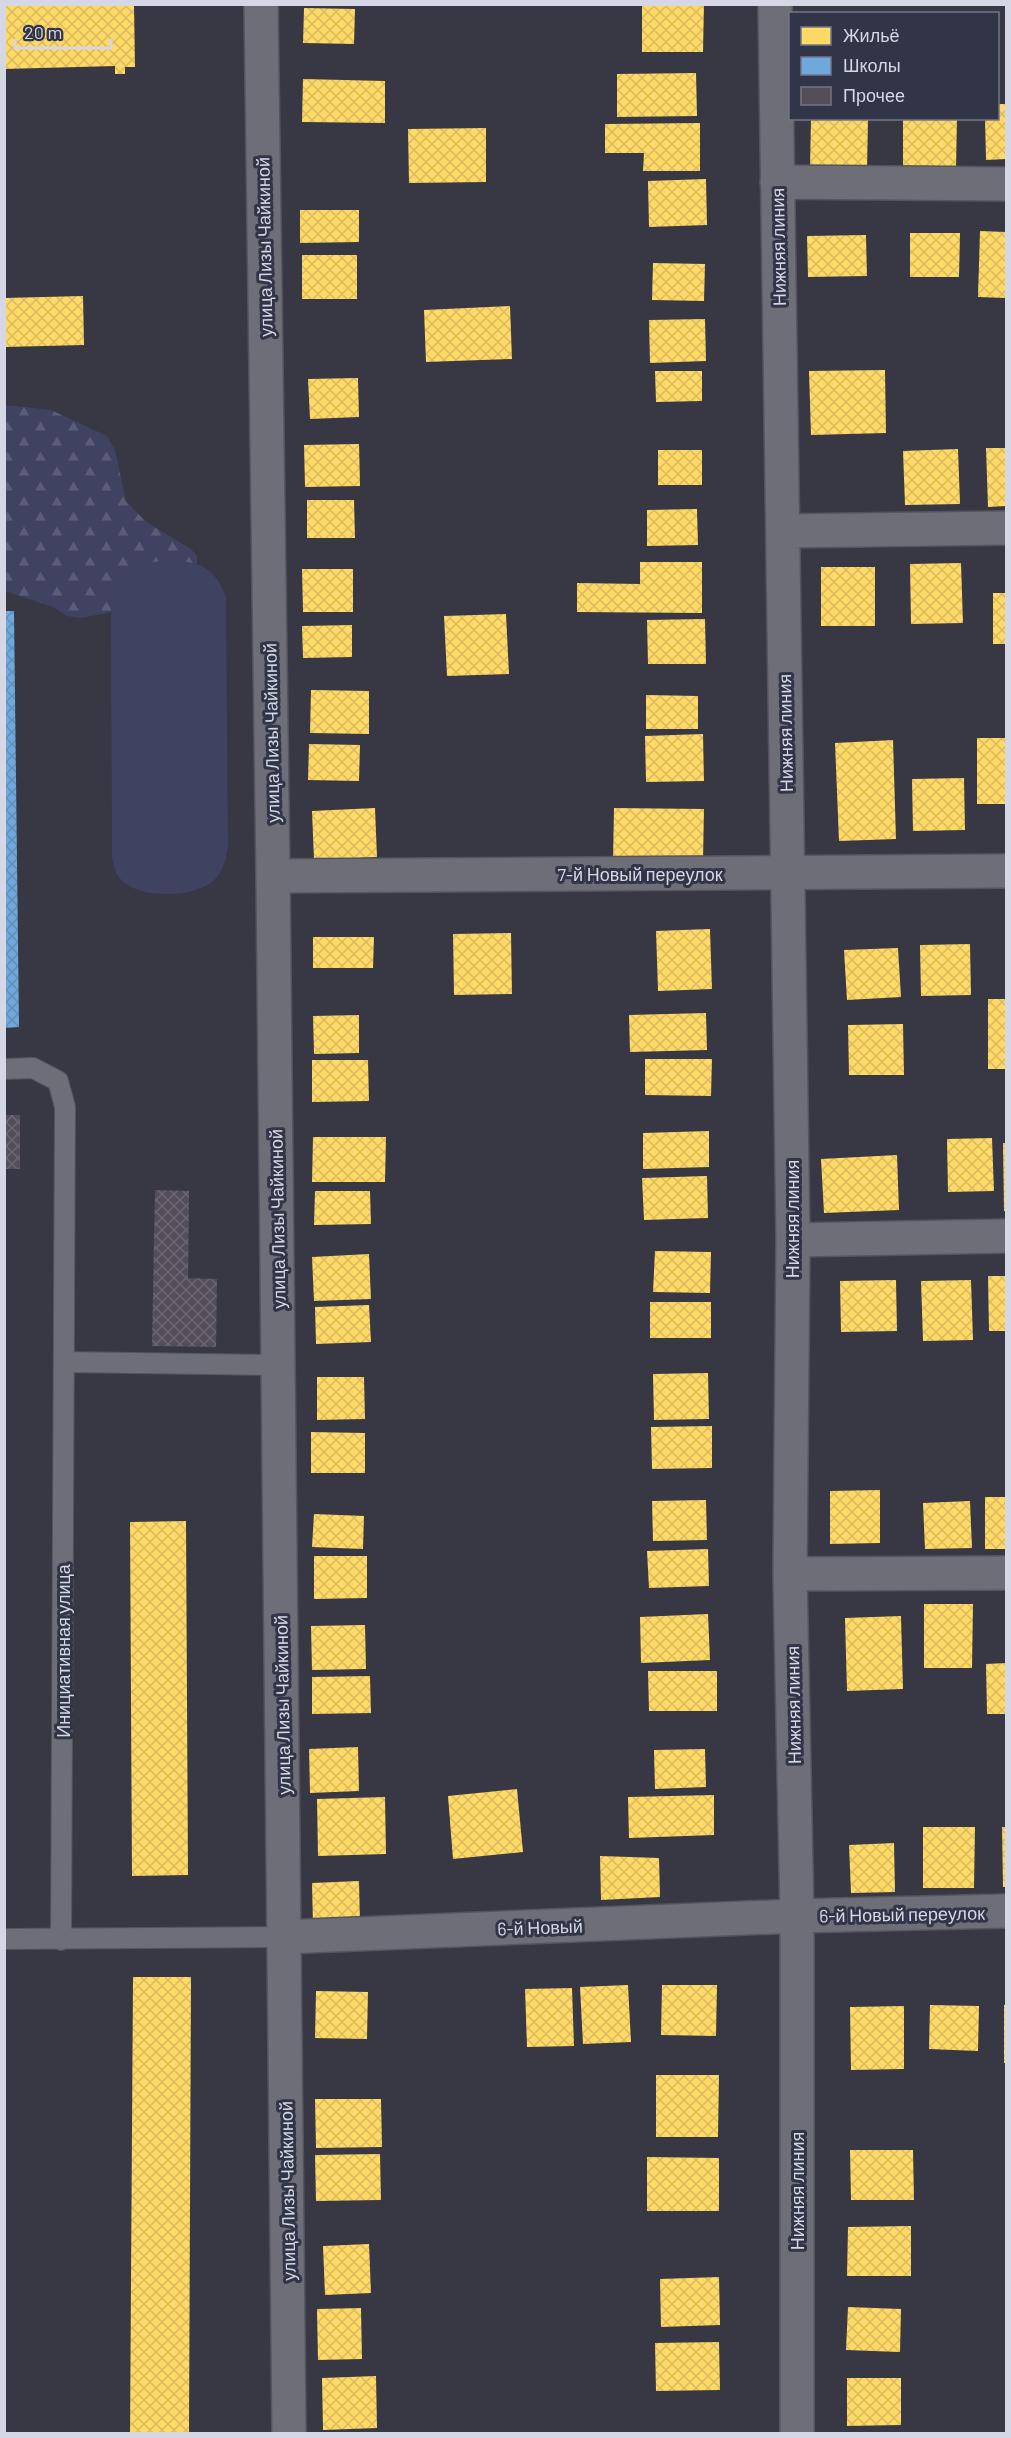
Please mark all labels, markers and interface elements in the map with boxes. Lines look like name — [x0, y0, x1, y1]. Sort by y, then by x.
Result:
scale bar — [15, 12, 111, 50]
legend — [789, 12, 999, 120]
text: 20 m — [24, 21, 62, 43]
text: Жильё — [843, 24, 900, 46]
text: Школы — [843, 54, 901, 76]
text: Прочее — [843, 84, 905, 106]
street label: улица Лизы Чайкиной — [251, 157, 277, 337]
street label: Нижняя линия — [766, 188, 790, 306]
street label: улица Лизы Чайкиной — [258, 643, 284, 823]
street label: Нижняя линия — [773, 674, 797, 792]
street label: 7-й Новый переулок — [557, 863, 723, 885]
street label: улица Лизы Чайкиной — [264, 1129, 290, 1309]
street label: Нижняя линия — [781, 1160, 803, 1278]
street label: Инициативная улица — [52, 1563, 74, 1738]
street label: улица Лизы Чайкиной — [269, 1615, 295, 1795]
street label: Нижняя линия — [781, 1646, 805, 1764]
street label: 6-й Новый переулок — [819, 1902, 985, 1926]
street label: 6-й Новый — [497, 1915, 583, 1939]
street label: улица Лизы Чайкиной — [274, 2101, 300, 2281]
street label: Нижняя линия — [786, 2132, 808, 2250]

